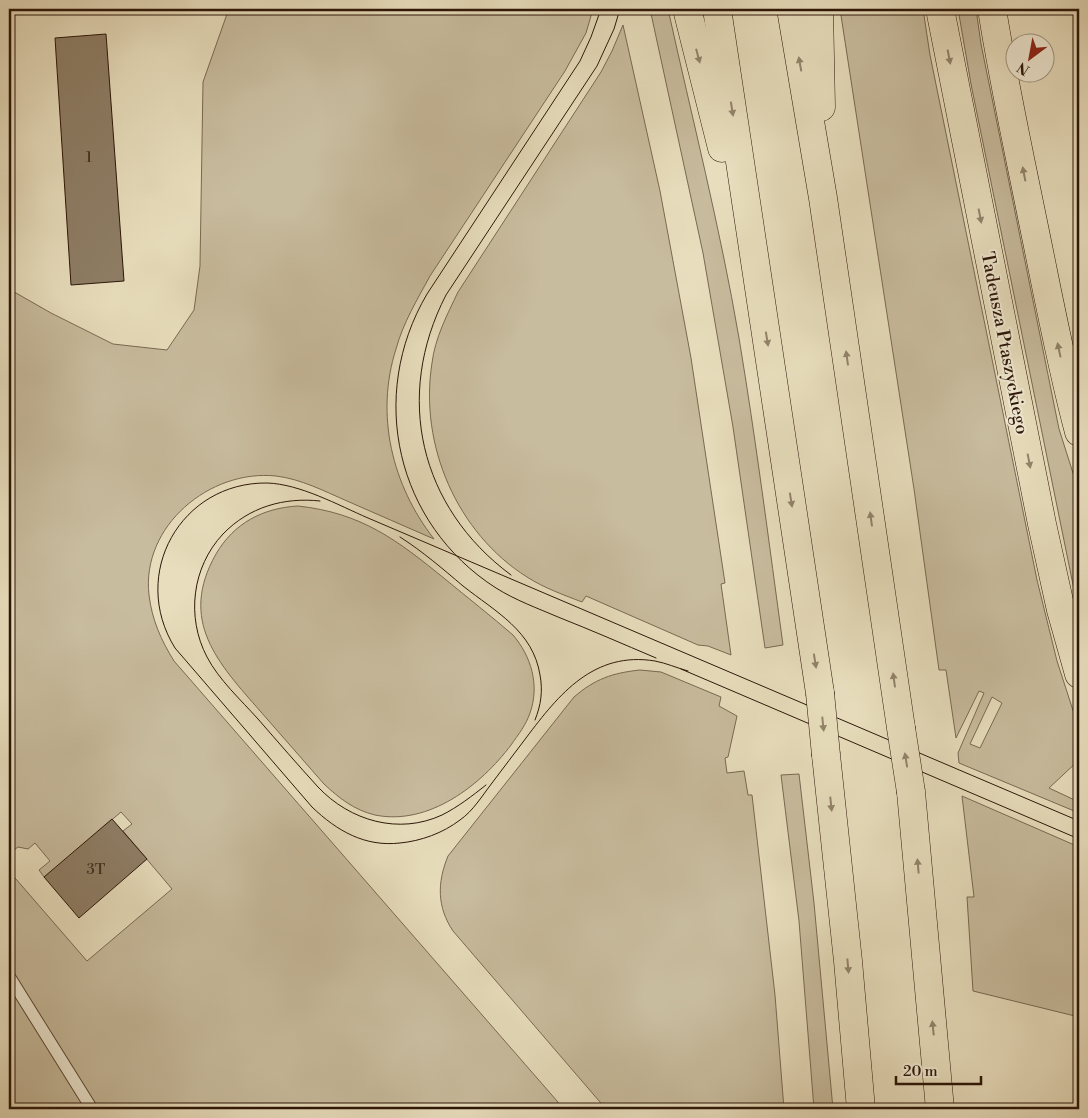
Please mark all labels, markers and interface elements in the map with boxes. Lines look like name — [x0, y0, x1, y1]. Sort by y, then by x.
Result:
north arrow — [1006, 32, 1056, 82]
one-way arrow — [695, 49, 703, 64]
one-way arrow — [945, 49, 953, 65]
one-way arrow — [796, 55, 804, 71]
text: N — [1014, 58, 1033, 79]
one-way arrow — [728, 101, 736, 117]
house number: 1 — [86, 148, 93, 167]
one-way arrow — [1019, 166, 1027, 182]
one-way arrow — [976, 209, 984, 224]
street label: Tadeusza Ptaszyckiego — [976, 250, 1033, 436]
one-way arrow — [763, 332, 771, 348]
one-way arrow — [1055, 342, 1063, 358]
one-way arrow — [842, 350, 850, 366]
one-way arrow — [1026, 454, 1034, 470]
one-way arrow — [787, 492, 795, 508]
one-way arrow — [866, 511, 874, 527]
one-way arrow — [811, 653, 819, 669]
one-way arrow — [890, 672, 898, 688]
one-way arrow — [819, 716, 827, 732]
one-way arrow — [902, 752, 910, 768]
one-way arrow — [828, 796, 836, 812]
one-way arrow — [914, 858, 922, 874]
house number: 3T — [87, 860, 106, 879]
one-way arrow — [845, 958, 853, 974]
one-way arrow — [929, 1020, 937, 1036]
scale bar — [896, 1053, 980, 1085]
text: 20 m — [903, 1062, 938, 1081]

